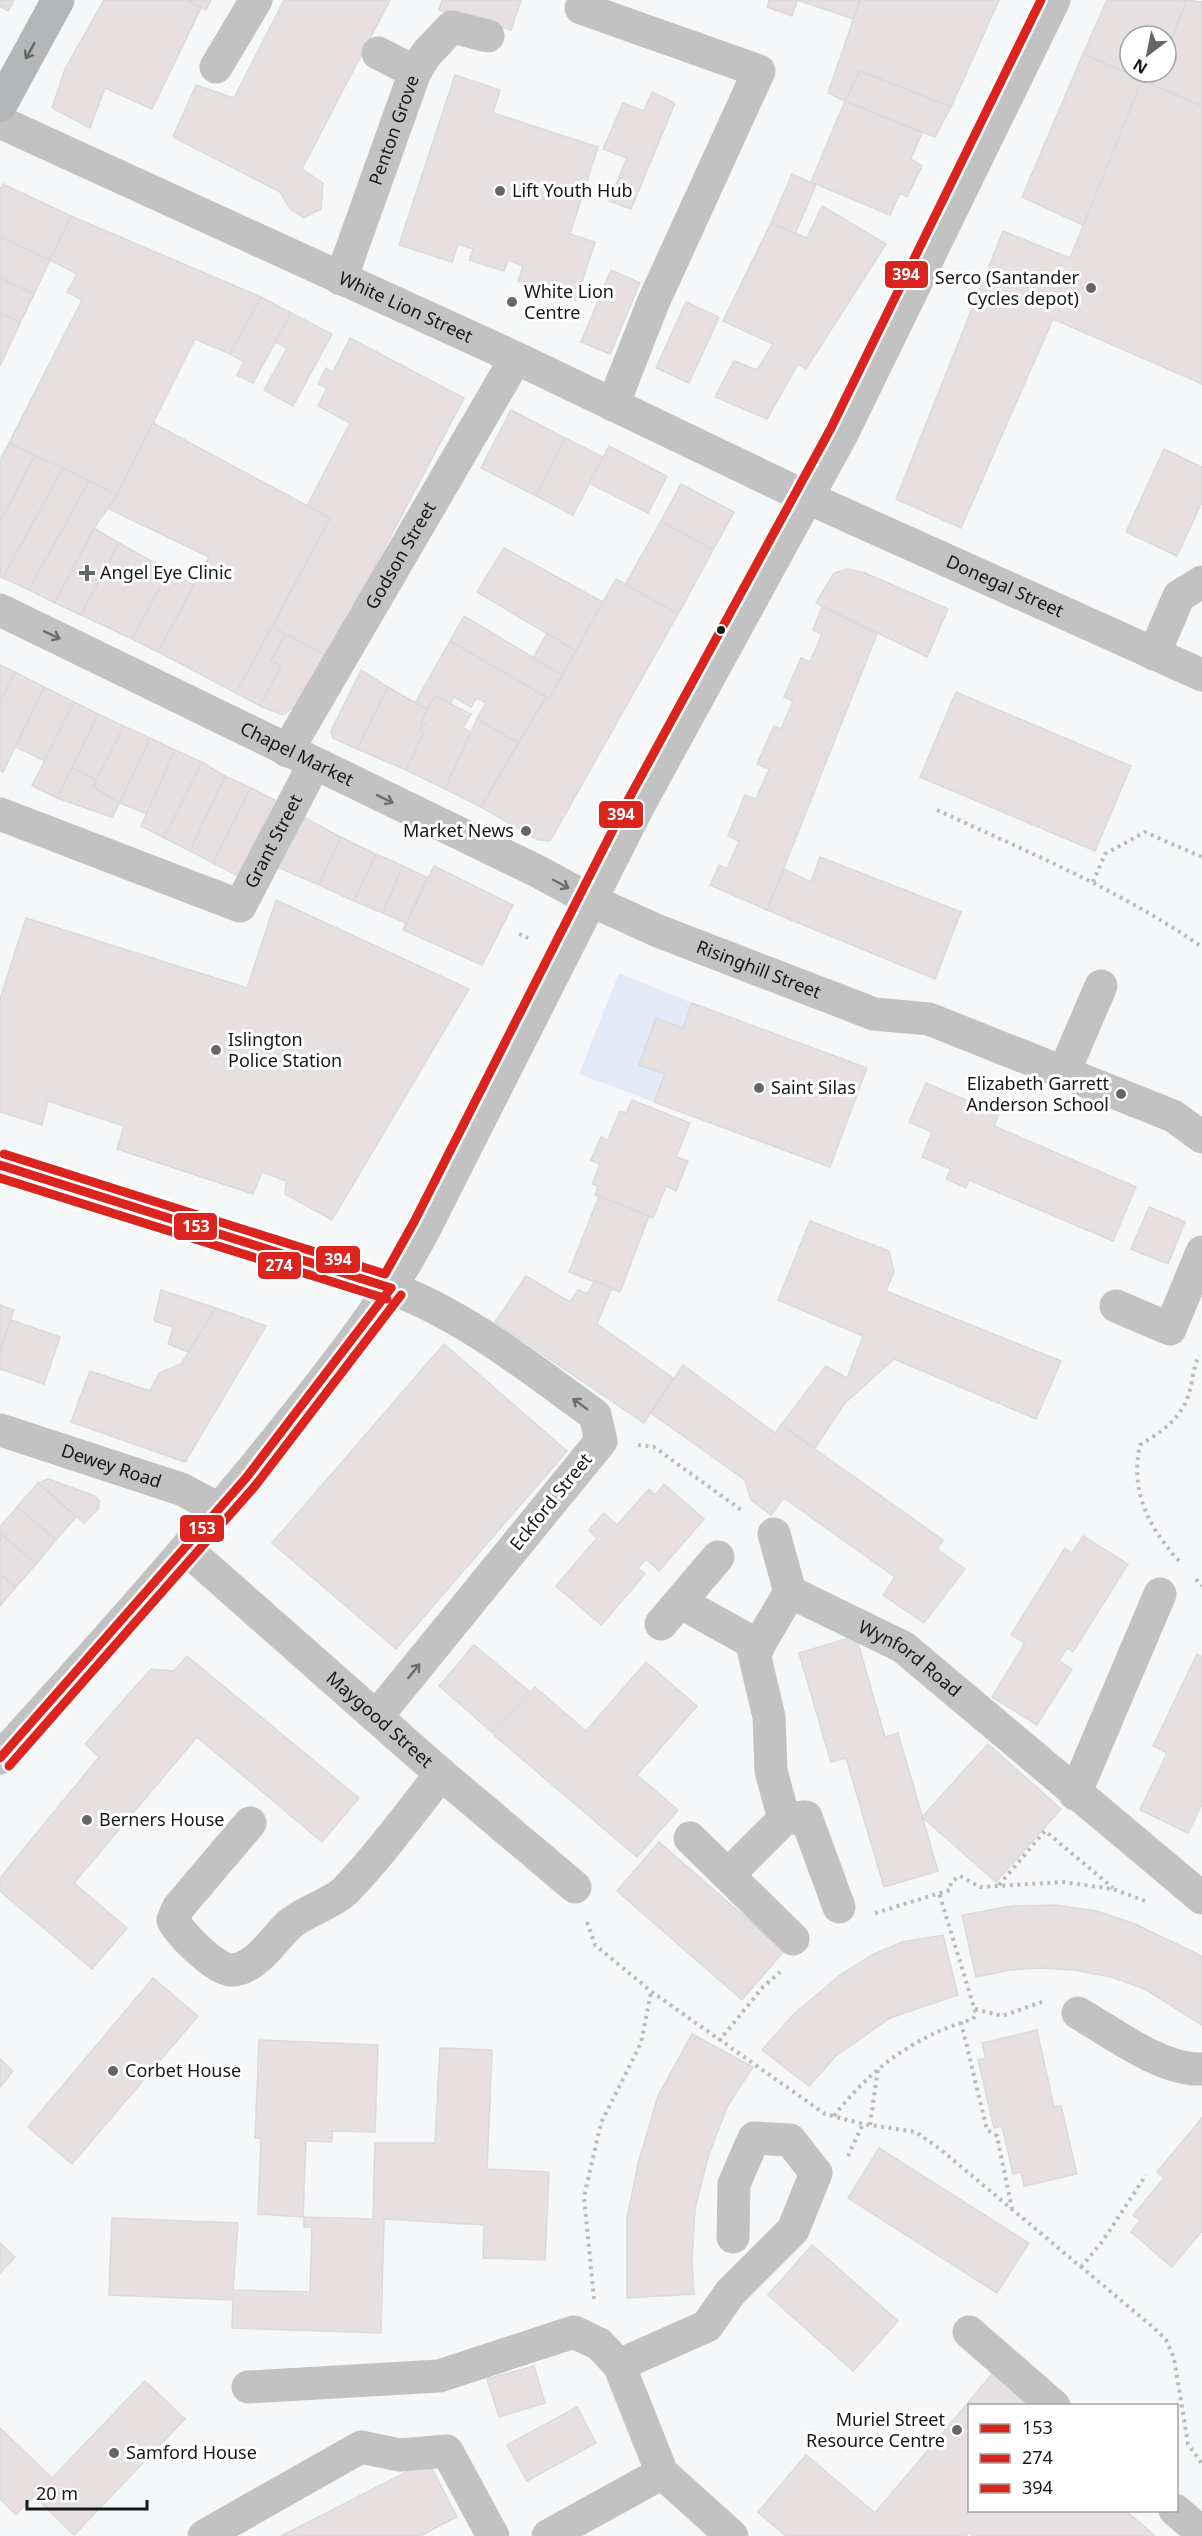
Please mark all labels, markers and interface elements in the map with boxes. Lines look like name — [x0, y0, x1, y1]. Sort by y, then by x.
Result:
north arrow — [1118, 24, 1178, 84]
one-way arrow — [24, 42, 36, 59]
text: N — [1129, 54, 1151, 79]
street label: Penton Grove — [363, 72, 424, 188]
place label: Lift Youth Hub — [512, 178, 633, 202]
marker: Lift Youth Hub — [493, 184, 507, 198]
line badge: 394 — [884, 260, 929, 289]
text: 394 — [892, 263, 920, 285]
place label: Serco (Santander Cycles depot) — [935, 265, 1080, 310]
street label: White Lion Street — [335, 266, 477, 348]
place label: White Lion Centre — [524, 279, 614, 324]
marker: Serco (Santander Cycles depot) — [1084, 281, 1098, 295]
marker: White Lion Centre — [505, 295, 519, 309]
street label: Godson Street — [359, 497, 441, 613]
street label: Donegal Street — [943, 549, 1068, 622]
place label: Angel Eye Clinic — [100, 560, 233, 584]
marker: Angel Eye Clinic — [78, 564, 96, 582]
unlabelled marker — [715, 624, 727, 636]
one-way arrow — [43, 630, 61, 642]
street label: Chapel Market — [237, 716, 358, 791]
street label: Grant Street — [238, 789, 307, 892]
one-way arrow — [376, 793, 394, 805]
line badge: 394 — [598, 800, 644, 829]
text: 394 — [607, 803, 635, 825]
place label: Market News — [403, 818, 514, 842]
marker: Market News — [519, 824, 533, 838]
one-way arrow — [551, 879, 569, 890]
street label: Risinghill Street — [693, 934, 825, 1004]
place label: Islington Police Station — [228, 1027, 342, 1072]
marker: Islington Police Station — [209, 1043, 223, 1057]
place label: Elizabeth Garrett Anderson School — [966, 1071, 1109, 1116]
place label: Saint Silas — [771, 1075, 856, 1099]
marker: Saint Silas — [752, 1081, 766, 1095]
marker: Elizabeth Garrett Anderson School — [1114, 1087, 1128, 1101]
line badge: 153 — [173, 1212, 218, 1241]
text: 153 — [182, 1215, 210, 1237]
line badge: 394 — [315, 1245, 361, 1274]
text: 394 — [324, 1248, 352, 1270]
line badge: 274 — [257, 1251, 302, 1280]
text: 274 — [265, 1254, 293, 1276]
one-way arrow — [573, 1398, 589, 1410]
street label: Dewey Road — [58, 1438, 165, 1493]
street label: Eckford Street — [504, 1447, 597, 1555]
line badge: 153 — [179, 1514, 225, 1543]
text: 153 — [188, 1517, 216, 1539]
street label: Wynford Road — [855, 1614, 967, 1702]
one-way arrow — [407, 1663, 420, 1679]
street label: Maygood Street — [322, 1665, 439, 1773]
place label: Berners House — [99, 1807, 224, 1831]
marker: Berners House — [80, 1813, 94, 1827]
place label: Corbet House — [125, 2058, 241, 2082]
marker: Corbet House — [106, 2064, 120, 2078]
legend — [968, 2404, 1178, 2512]
place label: Muriel Street Resource Centre — [806, 2407, 945, 2452]
text: 153 — [1022, 2415, 1053, 2439]
marker: Muriel Street Resource Centre — [950, 2423, 964, 2437]
place label: Samford House — [126, 2440, 257, 2464]
text: 274 — [1022, 2445, 1053, 2469]
marker: Samford House — [107, 2446, 121, 2460]
scale bar — [27, 2473, 147, 2511]
text: 394 — [1022, 2475, 1053, 2499]
text: 20 m — [36, 2481, 78, 2505]

